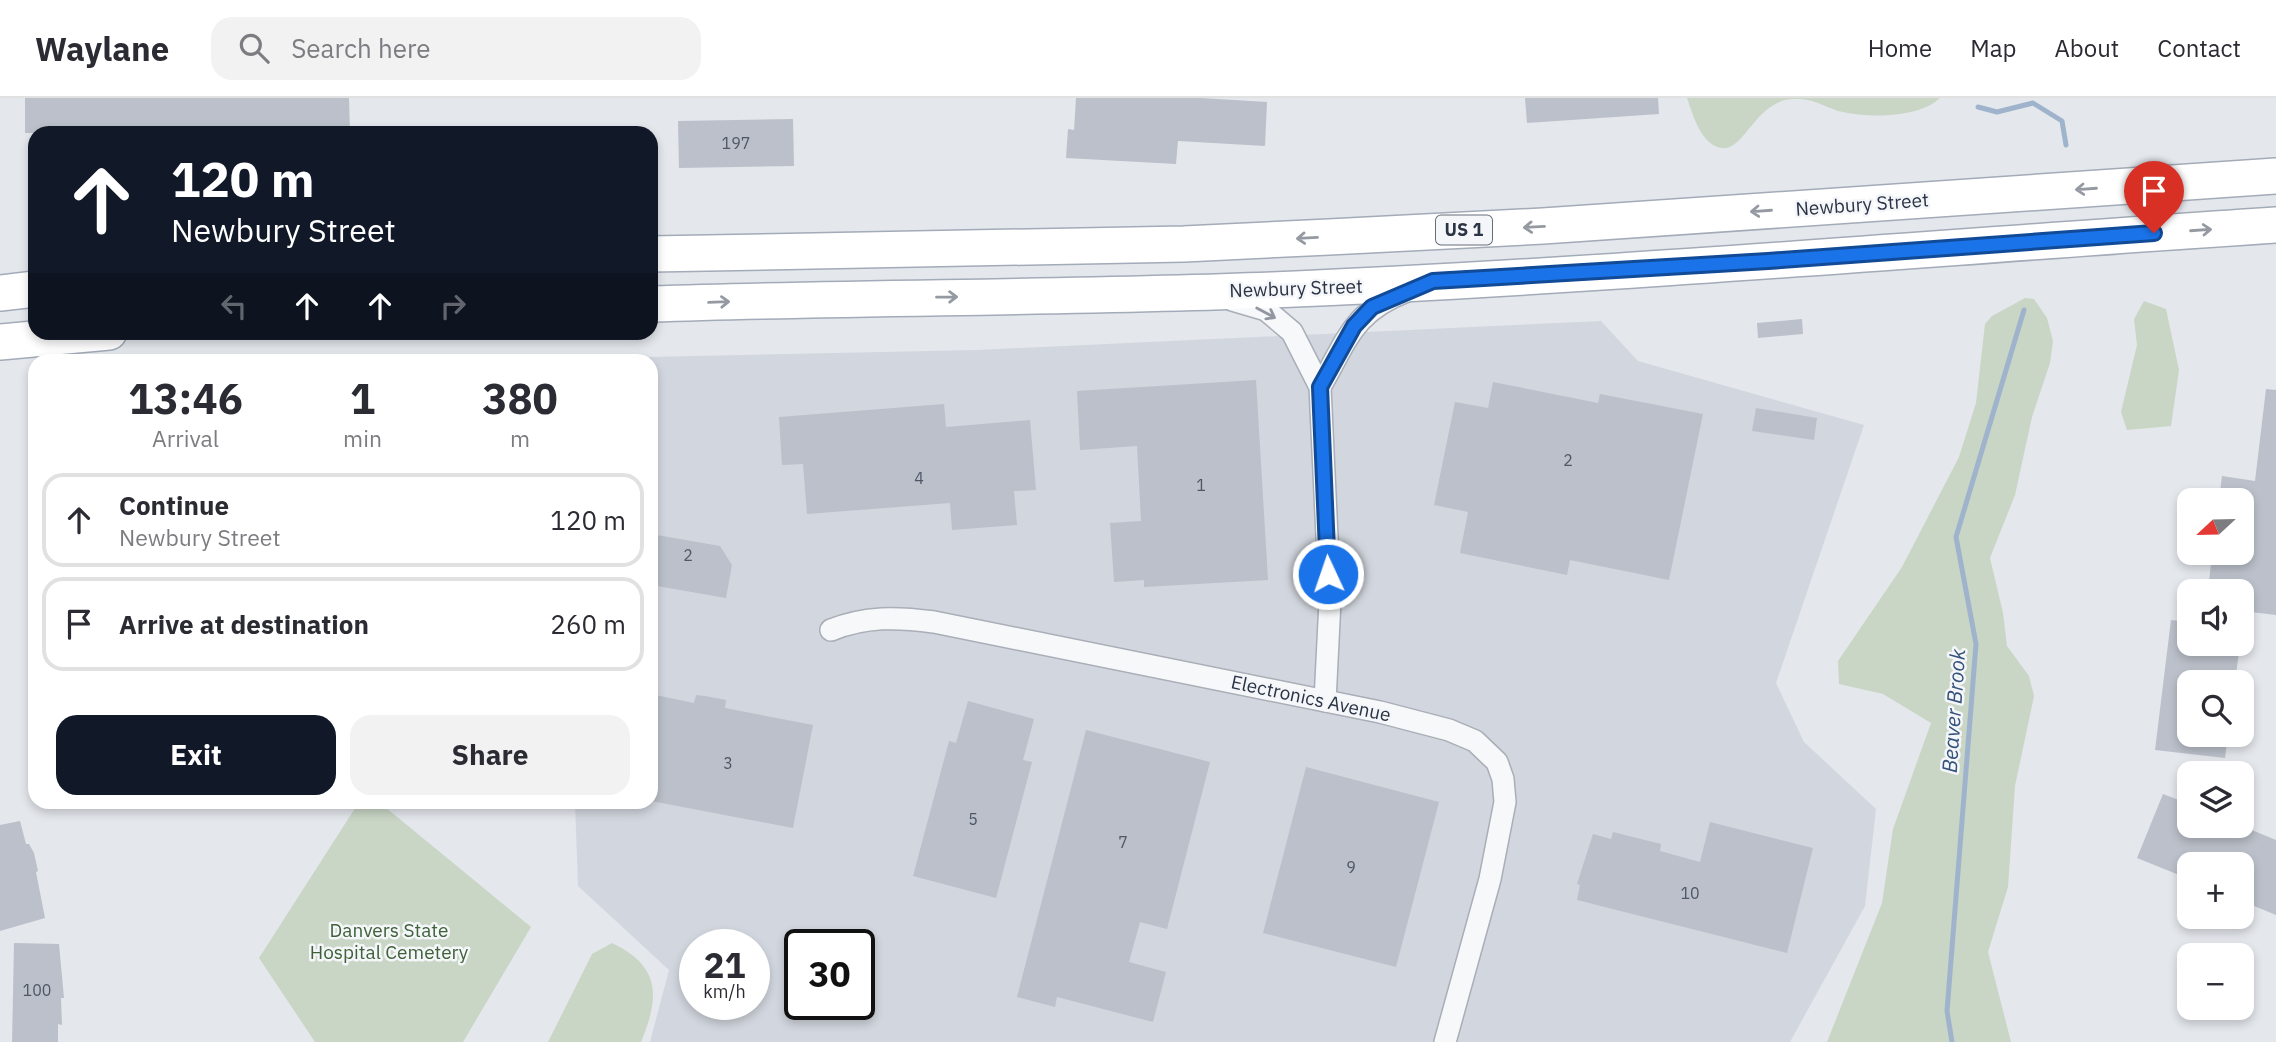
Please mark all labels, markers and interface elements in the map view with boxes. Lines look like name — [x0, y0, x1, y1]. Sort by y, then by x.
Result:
search box — [211, 17, 701, 80]
text: Waylane — [35, 27, 169, 70]
icon: search — [235, 29, 273, 67]
text: Search here — [291, 31, 431, 65]
text: Home — [1868, 32, 1932, 64]
text: Map — [1970, 32, 2016, 64]
text: About — [2054, 32, 2119, 64]
text: Contact — [2157, 32, 2241, 64]
house number: 197 — [722, 133, 750, 153]
text: 120 m — [171, 147, 315, 210]
icon: ahead — [56, 154, 147, 245]
pin — [2124, 161, 2184, 233]
icon: arrive — [2135, 172, 2173, 210]
one-way arrow — [2075, 183, 2097, 196]
street label: Newbury Street — [1795, 187, 1929, 221]
one-way arrow — [1750, 205, 1773, 218]
text: Newbury Street — [171, 209, 396, 251]
road number: US 1 — [1436, 216, 1492, 244]
one-way arrow — [1523, 221, 1546, 234]
one-way arrow — [2189, 223, 2212, 236]
one-way arrow — [1296, 232, 1319, 245]
street label: Newbury Street — [1229, 274, 1363, 302]
icon: left — [215, 287, 253, 325]
icon: ahead — [288, 287, 326, 325]
icon: ahead — [361, 287, 399, 325]
icon: right — [434, 287, 472, 325]
one-way arrow — [935, 290, 958, 303]
one-way arrow — [707, 295, 730, 308]
one-way arrow — [1255, 307, 1276, 321]
text: 13:46 — [128, 371, 243, 426]
text: 1 — [350, 371, 375, 426]
text: 380 — [482, 371, 558, 426]
text: Arrival — [152, 423, 219, 453]
text: min — [343, 423, 382, 453]
text: m — [510, 423, 530, 453]
house number: 2 — [1563, 450, 1573, 470]
house number: 4 — [914, 468, 924, 488]
house number: 1 — [1196, 475, 1206, 495]
text: Continue — [119, 488, 229, 522]
north arrow — [2177, 488, 2254, 565]
map controls — [2177, 488, 2254, 1020]
icon: ahead — [60, 501, 98, 539]
text: 120 m — [550, 503, 626, 537]
text: Newbury Street — [119, 522, 281, 552]
position arrow — [1291, 537, 1365, 611]
house number: 2 — [683, 545, 693, 565]
button: sound — [2177, 579, 2254, 656]
icon: arrive — [60, 605, 98, 643]
text: Arrive at destination — [119, 607, 369, 641]
text: 260 m — [550, 607, 626, 641]
water label: Beaver Brook — [1935, 647, 1971, 774]
street label: Electronics Avenue — [1229, 669, 1393, 727]
button: search — [2177, 670, 2254, 747]
button: Exit — [56, 715, 336, 795]
button: Share — [350, 715, 630, 795]
house number: 3 — [723, 753, 733, 773]
button: layers — [2177, 761, 2254, 838]
house number: 5 — [968, 809, 978, 829]
house number: 7 — [1118, 832, 1128, 852]
button: + — [2177, 852, 2254, 929]
house number: 9 — [1346, 857, 1356, 877]
house number: 10 — [1680, 883, 1700, 903]
park label: Danvers State Hospital Cemetery — [310, 918, 469, 964]
speed limit sign: 30 — [784, 929, 875, 1020]
text: 21 — [703, 942, 746, 988]
button: − — [2177, 943, 2254, 1020]
house number: 100 — [23, 980, 51, 1000]
text: km/h — [703, 980, 746, 1003]

